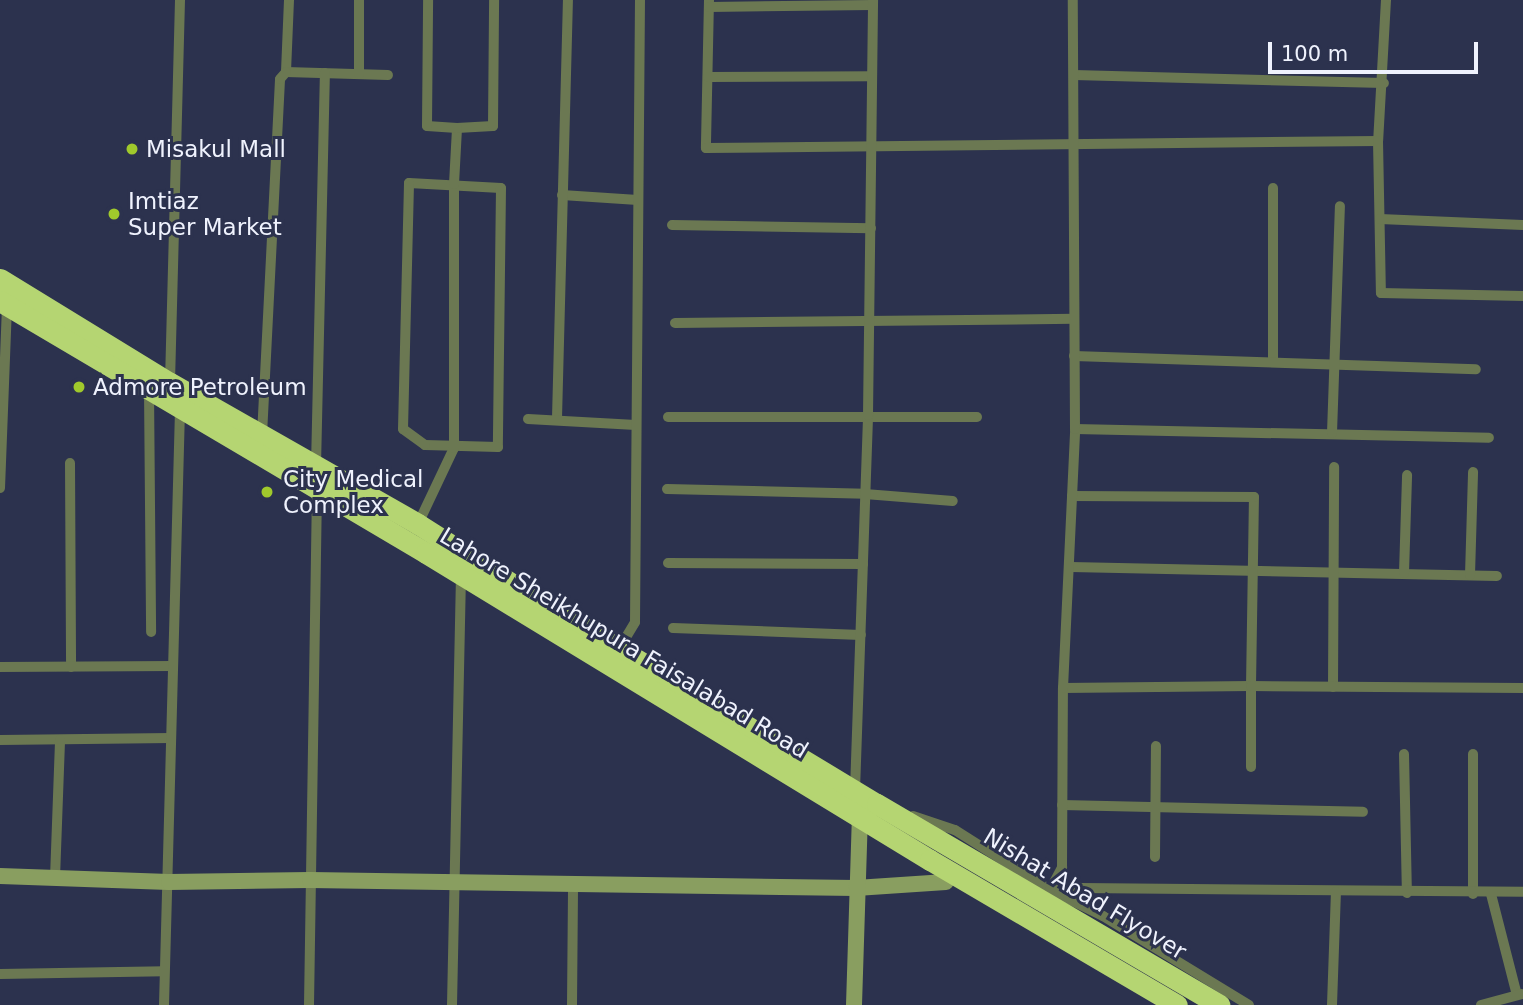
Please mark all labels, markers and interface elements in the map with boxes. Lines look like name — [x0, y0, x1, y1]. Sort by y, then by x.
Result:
scale bar — [1271, 28, 1481, 72]
text: 100 m — [1281, 42, 1348, 66]
place label: Misakul Mall — [146, 135, 286, 163]
marker: Misakul Mall — [124, 141, 140, 157]
place label: Imtiaz Super Market — [128, 187, 282, 241]
marker: Imtiaz Super Market — [106, 206, 122, 222]
place label: Admore Petroleum — [93, 373, 307, 401]
marker: Admore Petroleum — [71, 379, 87, 395]
place label: City Medical Complex — [283, 465, 424, 519]
marker: City Medical Complex — [257, 482, 277, 502]
street label: Lahore Sheikhupura Faisalabad Road — [435, 522, 813, 764]
street label: Nishat Abad Flyover — [979, 823, 1191, 965]

